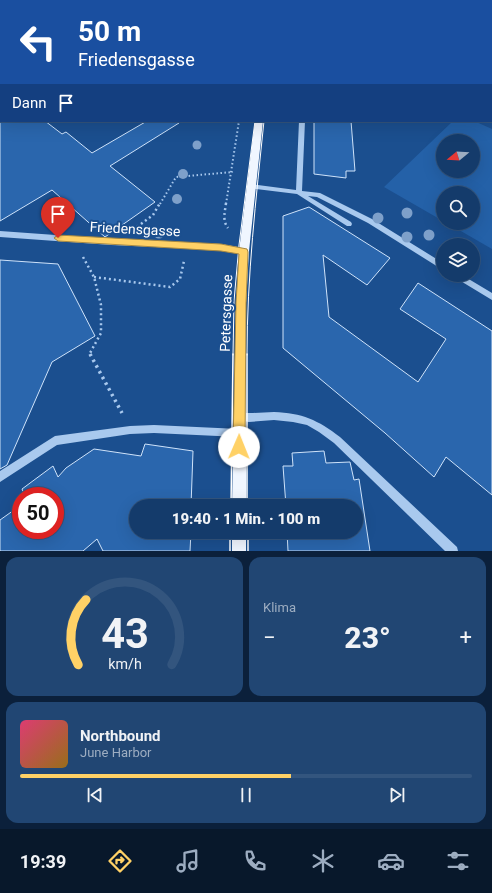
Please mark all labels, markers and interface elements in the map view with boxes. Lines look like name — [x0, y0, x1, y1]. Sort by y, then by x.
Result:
text: 50 m — [78, 15, 141, 48]
icon: left — [12, 16, 64, 68]
text: Friedensgasse — [78, 49, 195, 70]
icon: arrive — [55, 92, 77, 114]
text: Dann — [12, 94, 47, 112]
north arrow — [436, 134, 480, 178]
map controls — [436, 134, 480, 282]
button: search — [436, 186, 480, 230]
pin — [41, 197, 75, 238]
icon: arrive — [47, 203, 69, 225]
street label: Friedensgasse — [89, 219, 181, 239]
button: layers — [436, 238, 480, 282]
street label: Petersgasse — [217, 274, 235, 352]
position arrow — [218, 426, 260, 468]
speed limit sign: 50 — [12, 487, 64, 539]
text: 19:40 · 1 Min. · 100 m — [172, 510, 320, 528]
text: Klima — [263, 600, 296, 615]
text: 43 — [101, 608, 148, 657]
text: 23° — [344, 620, 391, 655]
text: − — [263, 625, 276, 650]
text: + — [460, 625, 472, 650]
text: km/h — [108, 655, 141, 671]
text: Northbound — [80, 727, 161, 745]
text: June Harbor — [80, 745, 152, 760]
icon: previous — [84, 784, 106, 806]
icon: pause — [235, 784, 257, 806]
icon: next — [386, 784, 408, 806]
icon: directions — [106, 847, 134, 875]
icon: music — [174, 847, 202, 875]
icon: phone — [241, 847, 269, 875]
icon: climate — [309, 847, 337, 875]
icon: car — [377, 847, 405, 875]
icon: filters — [444, 847, 472, 875]
text: 19:39 — [20, 851, 66, 872]

